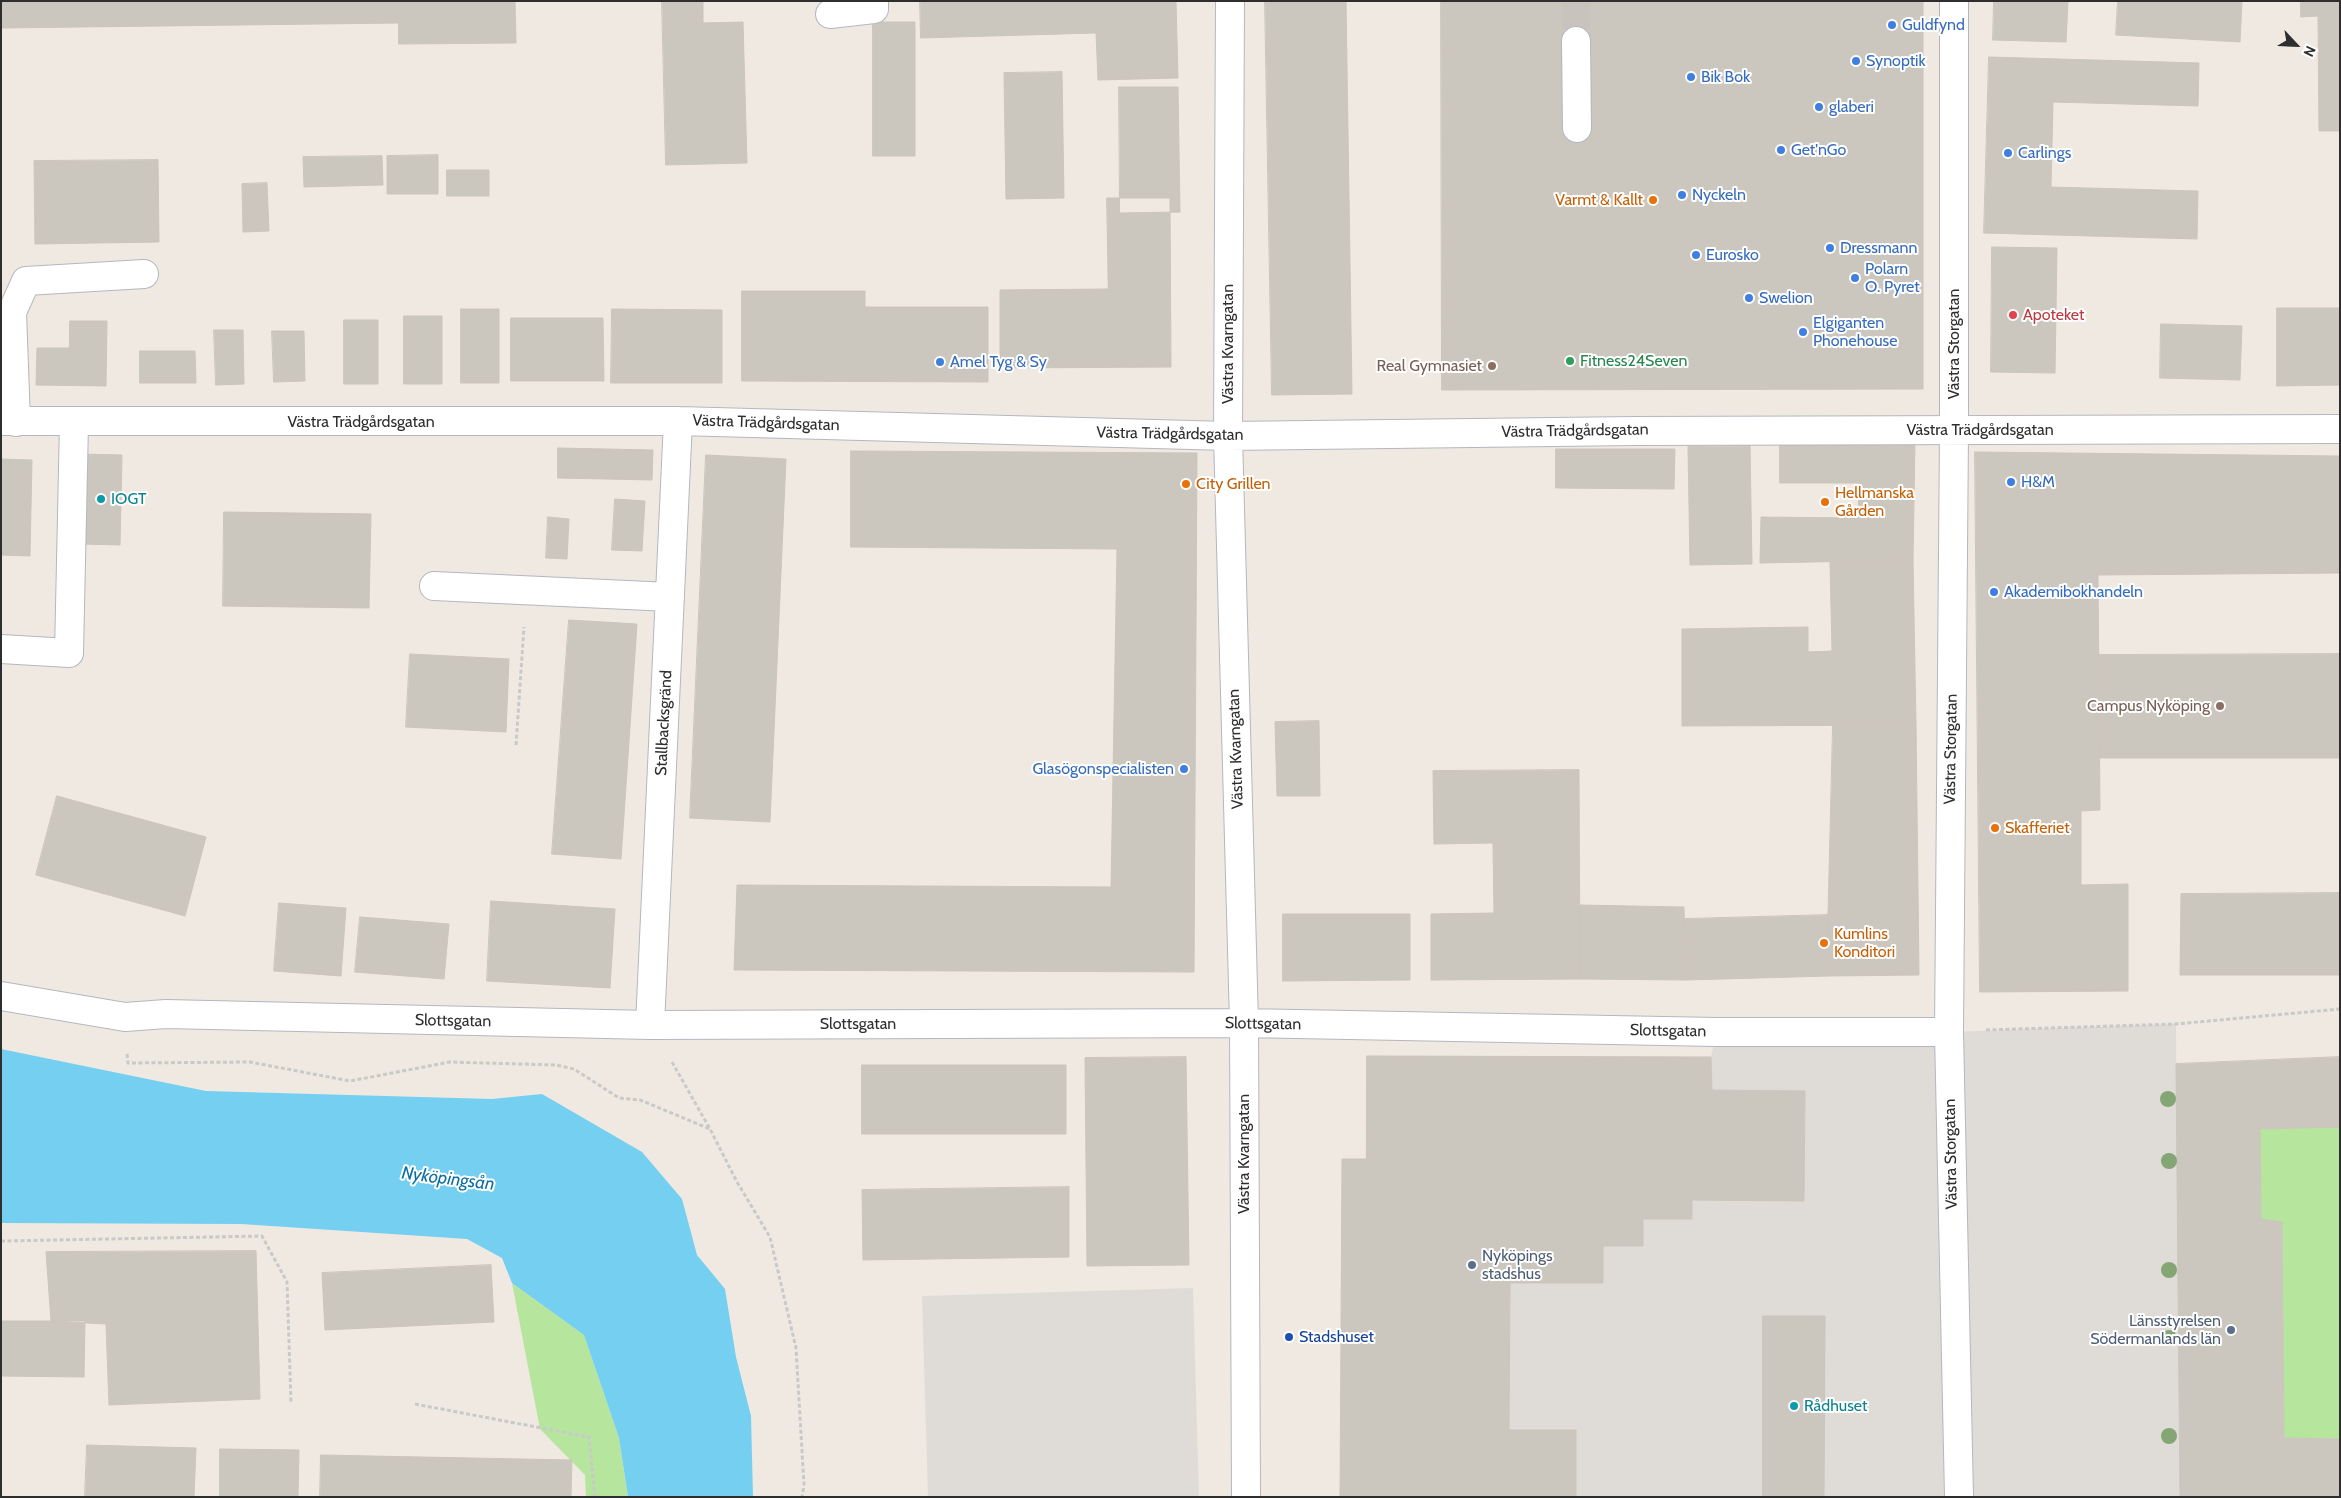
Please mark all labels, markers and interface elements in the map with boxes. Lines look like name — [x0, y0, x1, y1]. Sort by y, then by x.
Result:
place label: Guldfynd — [1902, 15, 1965, 35]
marker: Guldfynd — [1886, 19, 1898, 31]
north arrow — [2271, 20, 2321, 70]
text: N — [2299, 43, 2320, 60]
place label: Synoptik — [1866, 51, 1926, 71]
marker: Synoptik — [1850, 55, 1862, 67]
place label: Bik Bok — [1701, 67, 1750, 87]
marker: Bik Bok — [1685, 71, 1697, 83]
place label: glaberi — [1829, 97, 1874, 117]
marker: glaberi — [1813, 101, 1825, 113]
place label: Get'nGo — [1791, 140, 1846, 160]
place label: Carlings — [2018, 143, 2071, 163]
marker: Get'nGo — [1775, 144, 1787, 156]
marker: Carlings — [2002, 147, 2014, 159]
place label: Nyckeln — [1692, 185, 1746, 205]
marker: Nyckeln — [1676, 189, 1688, 201]
place label: Varmt & Kallt — [1555, 190, 1643, 210]
marker: Varmt & Kallt — [1647, 194, 1659, 206]
place label: Dressmann — [1840, 238, 1917, 258]
marker: Dressmann — [1824, 242, 1836, 254]
place label: Eurosko — [1706, 245, 1759, 265]
marker: Eurosko — [1690, 249, 1702, 261]
place label: Polarn O. Pyret — [1865, 259, 1920, 297]
marker: Polarn O. Pyret — [1849, 272, 1861, 284]
street label: Västra Kvarngatan — [1218, 284, 1238, 404]
place label: Swelion — [1759, 288, 1813, 308]
street label: Västra Storgatan — [1944, 289, 1964, 399]
marker: Swelion — [1743, 292, 1755, 304]
place label: Apoteket — [2023, 305, 2084, 325]
marker: Apoteket — [2007, 309, 2019, 321]
place label: Elgiganten Phonehouse — [1813, 313, 1897, 351]
marker: Elgiganten Phonehouse — [1797, 326, 1809, 338]
place label: Fitness24Seven — [1580, 351, 1687, 371]
place label: Amel Tyg & Sy — [950, 352, 1047, 372]
marker: Fitness24Seven — [1564, 355, 1576, 367]
marker: Amel Tyg & Sy — [934, 356, 946, 368]
place label: Real Gymnasiet — [1377, 356, 1482, 376]
marker: Real Gymnasiet — [1486, 360, 1498, 372]
street label: Västra Trädgårdsgatan — [692, 411, 840, 435]
street label: Västra Trädgårdsgatan — [287, 412, 435, 432]
street label: Västra Trädgårdsgatan — [1501, 420, 1649, 442]
street label: Västra Trädgårdsgatan — [1906, 420, 2054, 440]
street label: Västra Trädgårdsgatan — [1096, 423, 1244, 445]
place label: H&M — [2021, 472, 2055, 492]
place label: City Grillen — [1196, 474, 1271, 494]
marker: H&M — [2005, 476, 2017, 488]
marker: City Grillen — [1180, 478, 1192, 490]
place label: Hellmanska Gården — [1835, 483, 1914, 521]
place label: IOGT — [111, 489, 147, 509]
marker: IOGT — [95, 493, 107, 505]
marker: Hellmanska Gården — [1819, 496, 1831, 508]
place label: Akademibokhandeln — [2004, 582, 2143, 602]
marker: Akademibokhandeln — [1988, 586, 2000, 598]
street label: Stallbacksgränd — [652, 670, 676, 776]
street label: Västra Kvarngatan — [1224, 689, 1248, 809]
street label: Västra Storgatan — [1940, 693, 1962, 805]
place label: Campus Nyköping — [2087, 696, 2210, 716]
marker: Campus Nyköping — [2214, 700, 2226, 712]
place label: Glasögonspecialisten — [1032, 759, 1174, 779]
marker: Glasögonspecialisten — [1178, 763, 1190, 775]
place label: Skafferiet — [2005, 818, 2070, 838]
marker: Skafferiet — [1989, 822, 2001, 834]
place label: Kumlins Konditori — [1834, 924, 1895, 962]
marker: Kumlins Konditori — [1818, 937, 1830, 949]
street label: Slottsgatan — [415, 1011, 491, 1031]
street label: Slottsgatan — [820, 1014, 896, 1034]
street label: Slottsgatan — [1225, 1014, 1301, 1034]
street label: Slottsgatan — [1630, 1021, 1706, 1041]
street label: Västra Kvarngatan — [1234, 1094, 1254, 1214]
street label: Västra Storgatan — [1940, 1098, 1962, 1210]
water label: Nyköpingsån — [400, 1163, 496, 1195]
place label: Nyköpings stadshus — [1482, 1246, 1553, 1284]
marker: Nyköpings stadshus — [1466, 1259, 1478, 1271]
place label: Länsstyrelsen Södermanlands län — [2090, 1311, 2221, 1349]
marker: Länsstyrelsen Södermanlands län — [2225, 1324, 2237, 1336]
place label: Stadshuset — [1299, 1327, 1374, 1347]
marker: Stadshuset — [1283, 1331, 1295, 1343]
place label: Rådhuset — [1804, 1396, 1867, 1416]
marker: Rådhuset — [1788, 1400, 1800, 1412]

